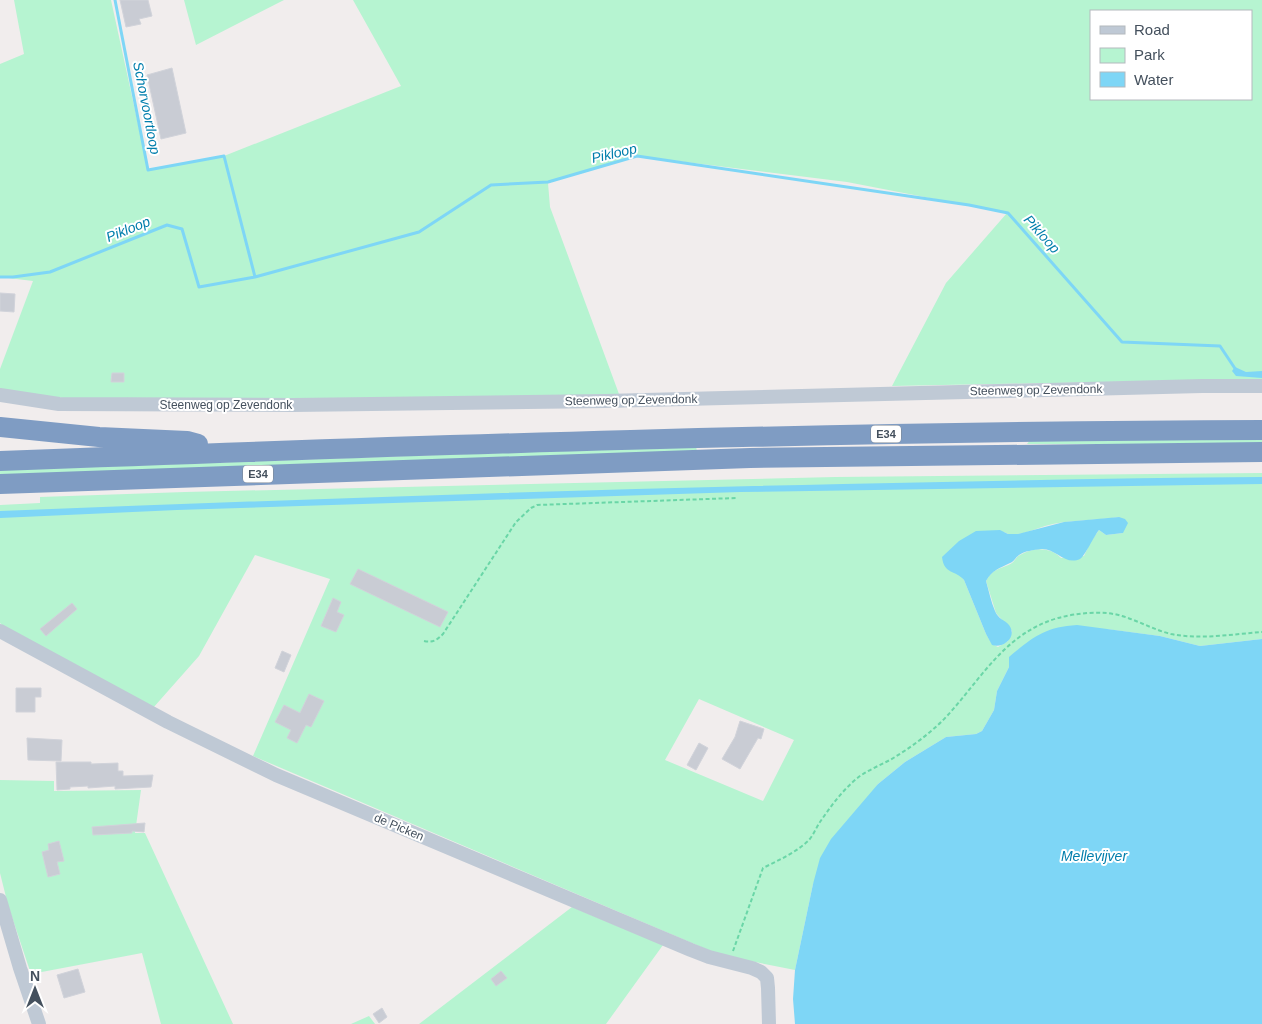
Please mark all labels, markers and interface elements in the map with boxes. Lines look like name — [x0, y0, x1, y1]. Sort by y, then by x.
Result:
legend — [1090, 10, 1252, 100]
text: Road — [1134, 21, 1170, 38]
text: Park — [1134, 46, 1165, 63]
water label: Schorvoortloop — [130, 60, 164, 156]
text: Water — [1134, 71, 1173, 88]
water label: Pikloop — [590, 140, 638, 166]
water label: Pikloop — [1021, 212, 1063, 257]
water label: Pikloop — [104, 213, 152, 245]
street label: Steenweg op Zevendonk — [970, 382, 1103, 398]
street label: Steenweg op Zevendonk — [565, 392, 698, 408]
street label: Steenweg op Zevendonk — [160, 398, 293, 412]
road number: E34 — [871, 426, 901, 442]
road number: E34 — [243, 466, 273, 482]
street label: de Picken — [372, 810, 426, 844]
water label: Mellevijver — [1061, 848, 1128, 864]
north arrow — [10, 964, 60, 1014]
text: N — [30, 968, 40, 984]

